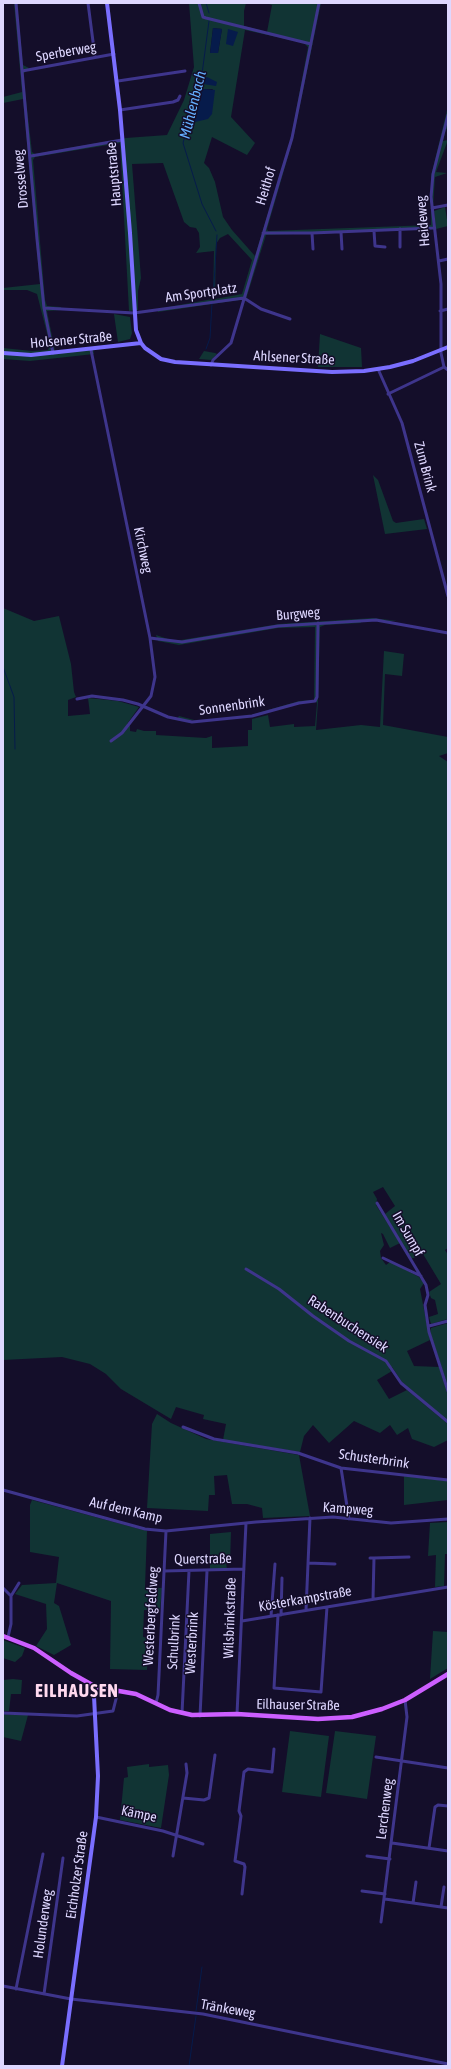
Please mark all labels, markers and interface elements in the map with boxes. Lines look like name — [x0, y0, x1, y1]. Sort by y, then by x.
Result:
street label: Sperberweg — [35, 38, 97, 66]
water label: Mühlenbach — [176, 69, 210, 141]
street label: Hauptstraße — [103, 141, 125, 207]
street label: Drosselweg — [10, 149, 32, 209]
street label: Heithof — [252, 165, 280, 207]
street label: Heideweg — [412, 195, 434, 247]
street label: Am Sportplatz — [164, 280, 238, 306]
street label: Holsener Straße — [29, 328, 113, 352]
street label: Ahlsener Straße — [253, 347, 335, 369]
street label: Zum Brink — [410, 440, 440, 494]
street label: Kirchweg — [130, 525, 156, 575]
street label: Burgweg — [275, 604, 321, 624]
street label: Sonnenbrink — [198, 693, 266, 719]
street label: Im Sumpf — [389, 1209, 427, 1259]
street label: Rabenbuchensiek — [305, 1292, 391, 1356]
street label: Schusterbrink — [338, 1446, 410, 1472]
street label: Auf dem Kamp — [88, 1493, 164, 1527]
street label: Kampweg — [322, 1499, 374, 1519]
street label: Querstraße — [174, 1550, 232, 1568]
street label: Westerbergfeldweg — [140, 1566, 162, 1666]
street label: Wilsbrinkstraße — [220, 1577, 240, 1659]
street label: Kösterkampstraße — [257, 1583, 353, 1615]
street label: Westerbrink — [182, 1611, 202, 1675]
street label: Schulbrink — [164, 1614, 184, 1670]
district label: EILHAUSEN — [35, 1680, 119, 1702]
street label: Eilhauser Straße — [256, 1696, 340, 1714]
street label: Lerchenweg — [373, 1777, 397, 1841]
street label: Kämpe — [120, 1802, 158, 1826]
street label: Eichholzer Straße — [63, 1830, 91, 1920]
street label: Holunderweg — [30, 1888, 56, 1960]
street label: Tränkeweg — [199, 1996, 257, 2022]

